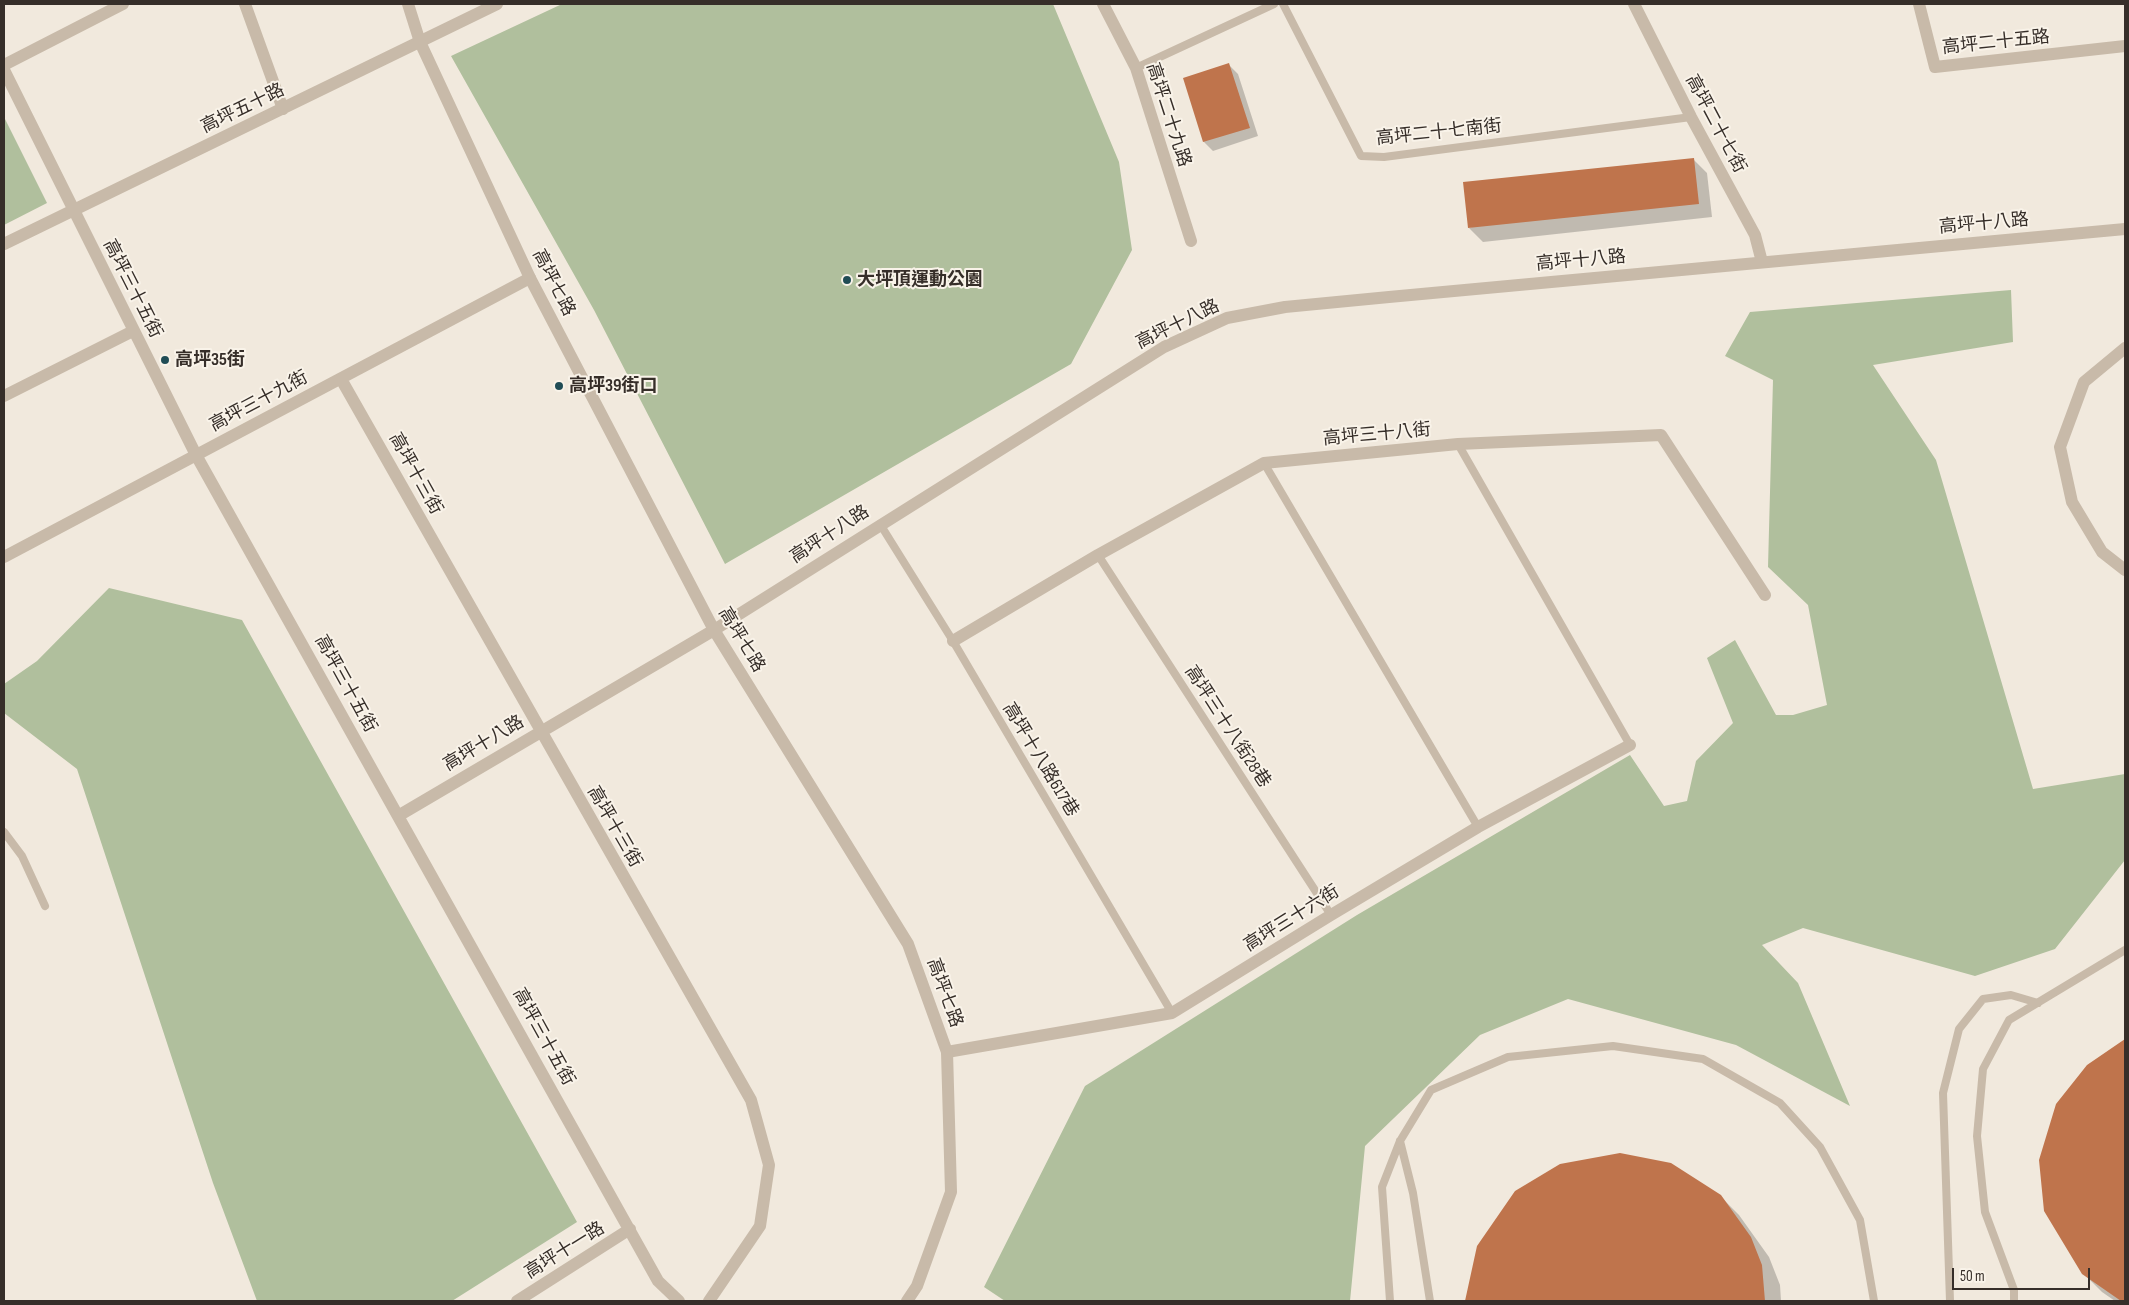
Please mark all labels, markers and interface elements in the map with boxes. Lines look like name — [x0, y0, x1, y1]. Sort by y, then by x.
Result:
street label: 高坪二十五路 — [1941, 27, 2051, 59]
street label: 高坪二十九路 — [1141, 60, 1195, 170]
street label: 高坪二十七街 — [1680, 71, 1750, 177]
street label: 高坪五十路 — [198, 80, 288, 138]
street label: 高坪二十七南街 — [1375, 116, 1503, 150]
street label: 高坪十八路 — [1938, 209, 2030, 239]
street label: 高坪三十五街 — [98, 236, 166, 342]
street label: 高坪七路 — [527, 246, 579, 320]
street label: 高坪十八路 — [1535, 246, 1627, 276]
place label: 大坪頂運動公園 — [857, 269, 983, 291]
marker: 大坪頂運動公園 — [841, 274, 853, 286]
street label: 高坪十八路 — [1133, 296, 1223, 354]
place label: 高坪35街 — [175, 349, 245, 371]
marker: 高坪35街 — [159, 354, 171, 366]
street label: 高坪三十九街 — [206, 367, 312, 437]
place label: 高坪39街口 — [569, 375, 658, 397]
marker: 高坪39街口 — [553, 380, 565, 392]
street label: 高坪三十八街 — [1322, 420, 1432, 450]
street label: 高坪十三街 — [384, 429, 446, 519]
street label: 高坪十八路 — [786, 501, 874, 569]
street label: 高坪七路 — [713, 604, 769, 676]
street label: 高坪三十五街 — [309, 632, 381, 736]
street label: 高坪三十八街28巷 — [1179, 662, 1275, 792]
street label: 高坪十八路617巷 — [997, 699, 1083, 821]
street label: 高坪十八路 — [440, 712, 528, 776]
street label: 高坪十三街 — [582, 783, 646, 871]
street label: 高坪三十六街 — [1240, 881, 1344, 957]
street label: 高坪七路 — [922, 955, 966, 1031]
street label: 高坪三十五街 — [507, 985, 579, 1089]
street label: 高坪十一路 — [521, 1218, 609, 1284]
scale bar — [1954, 1258, 2092, 1290]
text: 50 m — [1960, 1267, 1985, 1286]

